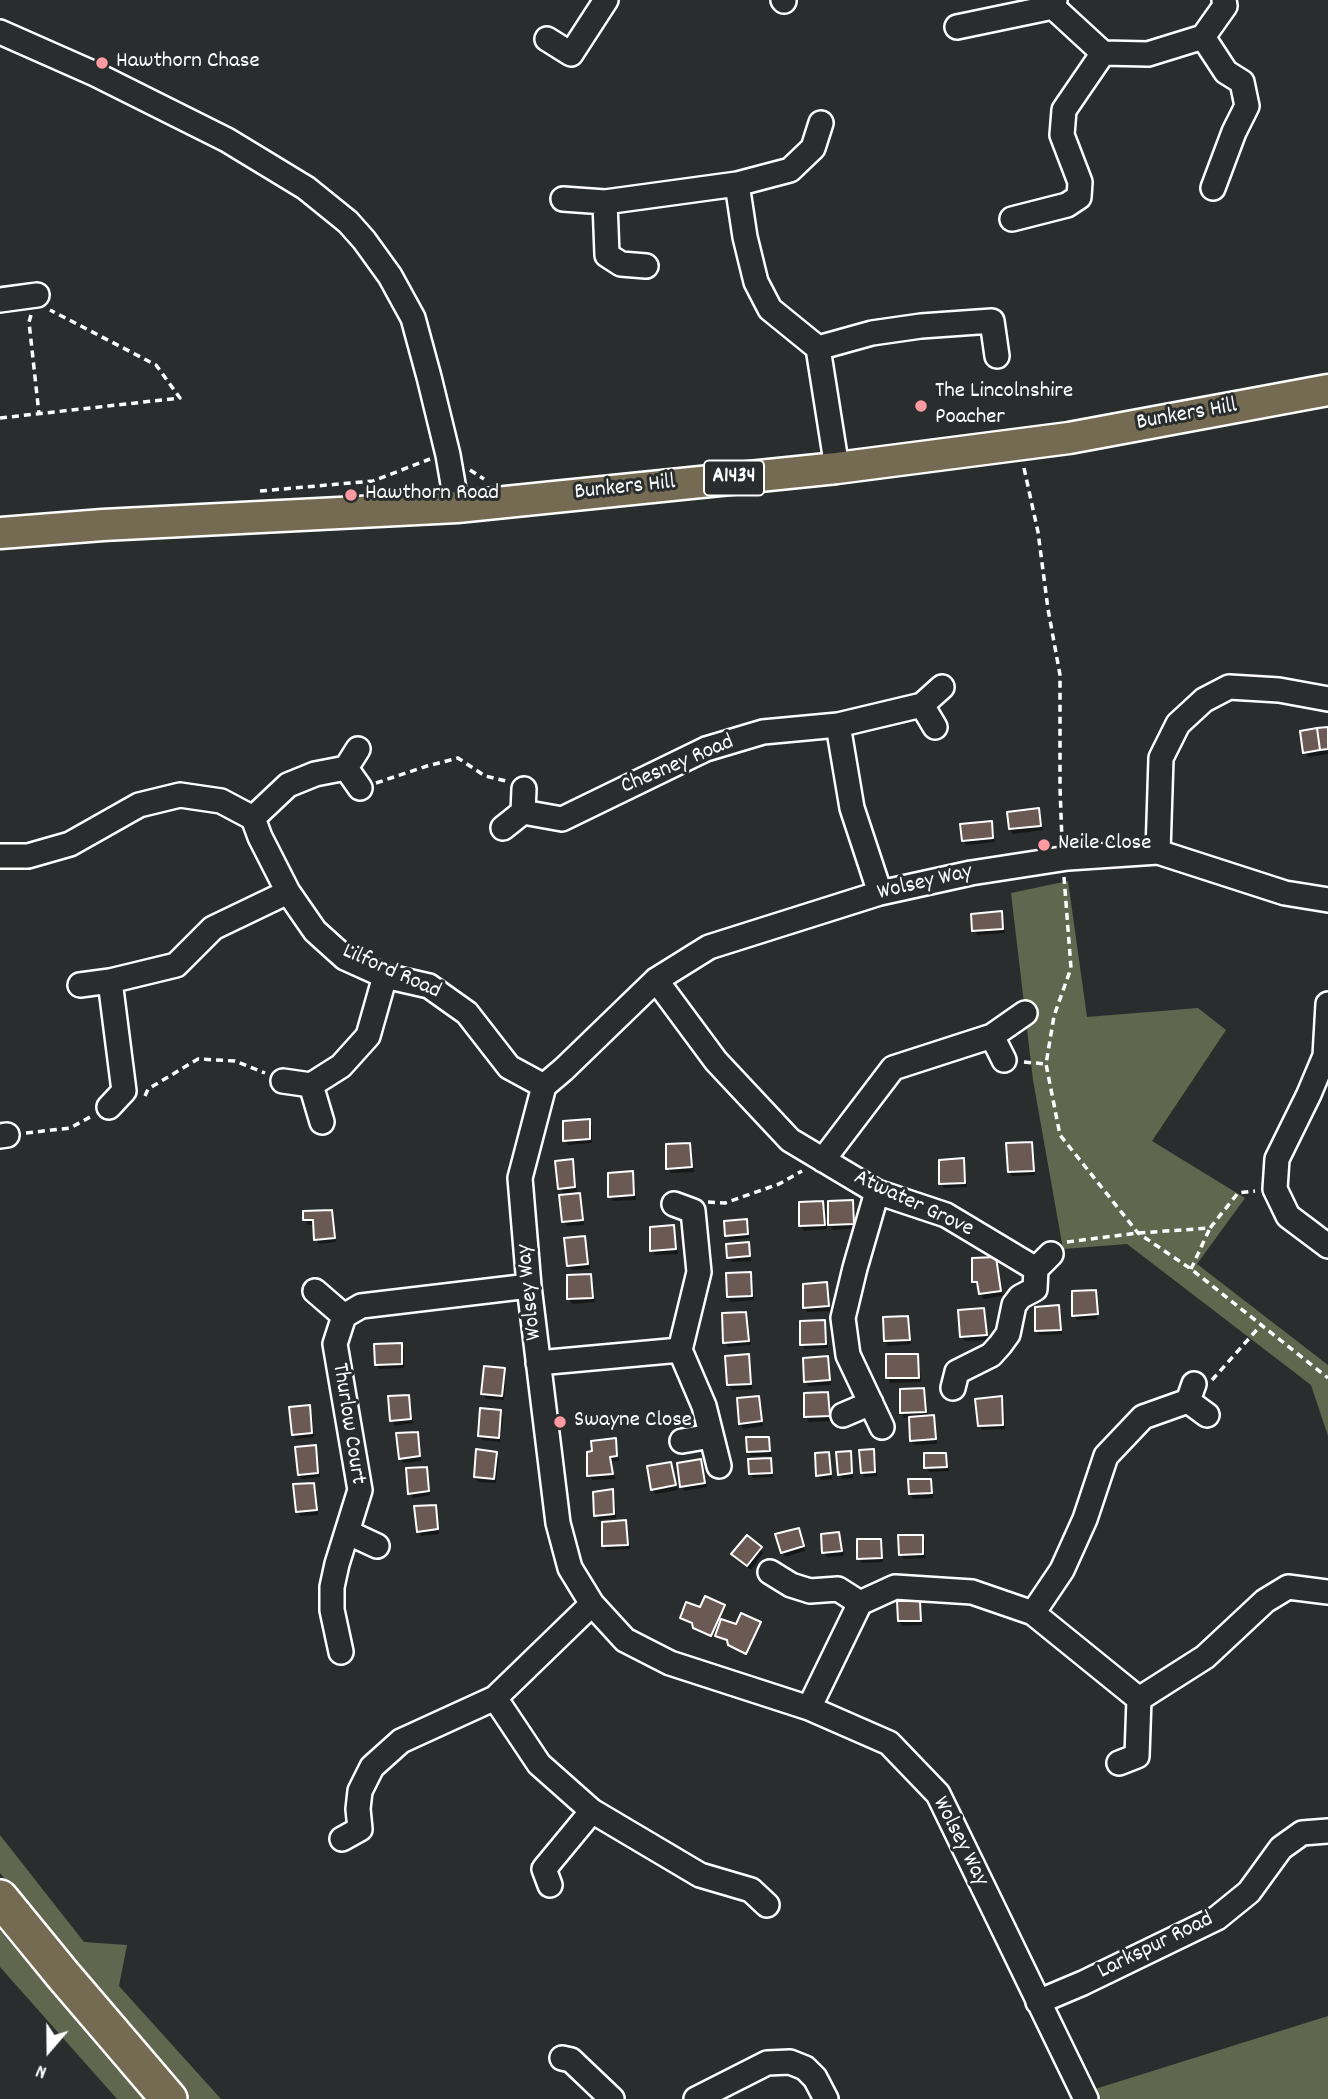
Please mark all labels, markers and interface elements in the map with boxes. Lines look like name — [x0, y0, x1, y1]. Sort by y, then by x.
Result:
place label: Hawthorn Chase — [116, 49, 260, 77]
marker: Hawthorn Chase — [94, 55, 110, 71]
place label: The Lincolnshire Poacher — [935, 379, 1073, 433]
street label: Bunkers Hill — [1135, 394, 1239, 438]
marker: The Lincolnshire Poacher — [913, 398, 929, 414]
road number: A1434 — [704, 461, 764, 496]
street label: Bunkers Hill — [573, 470, 677, 508]
place label: Hawthorn Road — [365, 481, 499, 509]
marker: Hawthorn Road — [343, 487, 359, 503]
street label: Chesney Road — [617, 730, 739, 802]
place label: Neile Close — [1058, 831, 1151, 859]
marker: Neile Close — [1036, 837, 1052, 853]
street label: Wolsey Way — [875, 860, 975, 908]
street label: Lilford Road — [337, 939, 445, 1007]
street label: Atwater Grove — [849, 1165, 977, 1245]
street label: Wolsey Way — [512, 1243, 550, 1341]
street label: Thurlow Court — [324, 1361, 370, 1487]
place label: Swayne Close — [574, 1408, 692, 1436]
marker: Swayne Close — [552, 1414, 568, 1430]
street label: Wolsey Way — [925, 1793, 993, 1891]
street label: Larkspur Road — [1094, 1907, 1218, 1987]
north arrow — [14, 2015, 84, 2085]
text: N — [33, 2056, 51, 2084]

